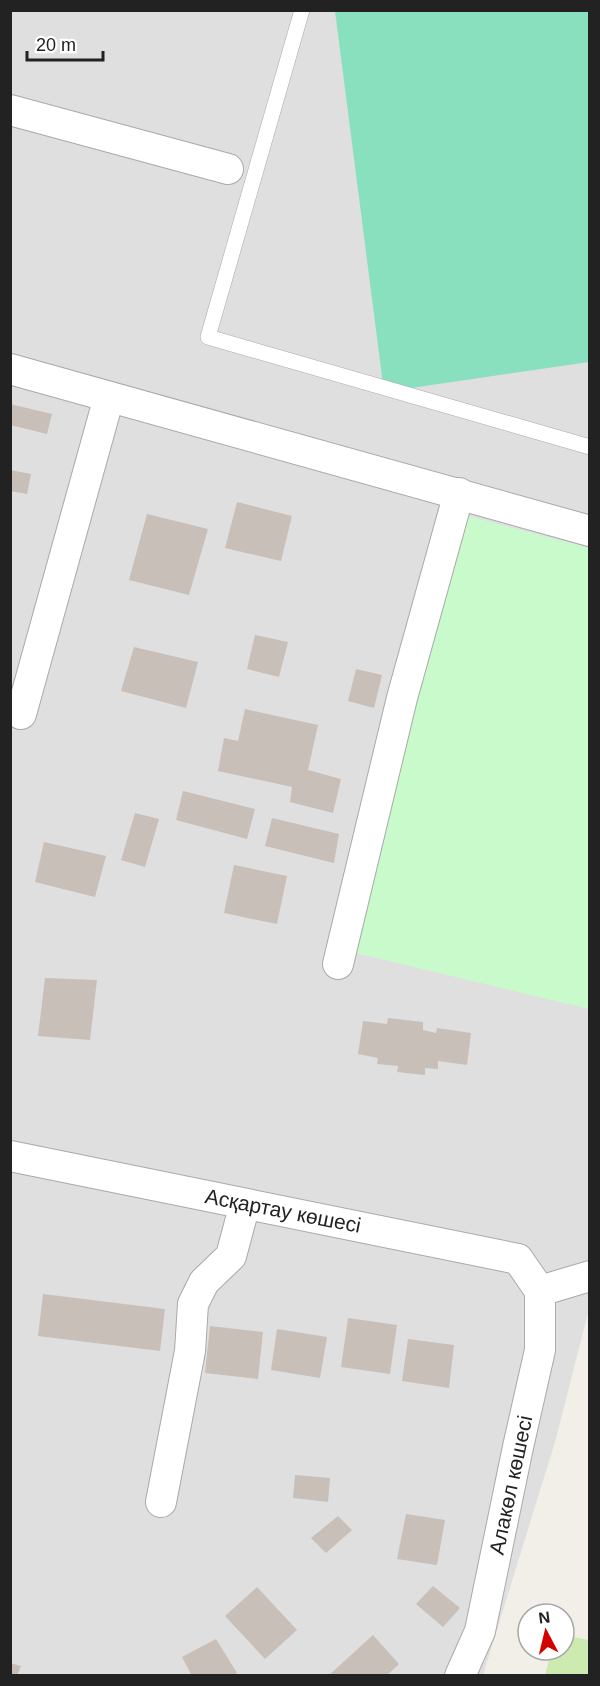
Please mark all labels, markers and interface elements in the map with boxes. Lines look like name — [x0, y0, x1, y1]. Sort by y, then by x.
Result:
scale bar — [27, 24, 104, 62]
text: 20 m — [36, 35, 76, 55]
street label: Асқартау көшесі — [203, 1184, 363, 1237]
street label: Алакөл көшесі — [485, 1413, 536, 1556]
north arrow — [516, 1602, 576, 1662]
text: N — [537, 1608, 551, 1627]

